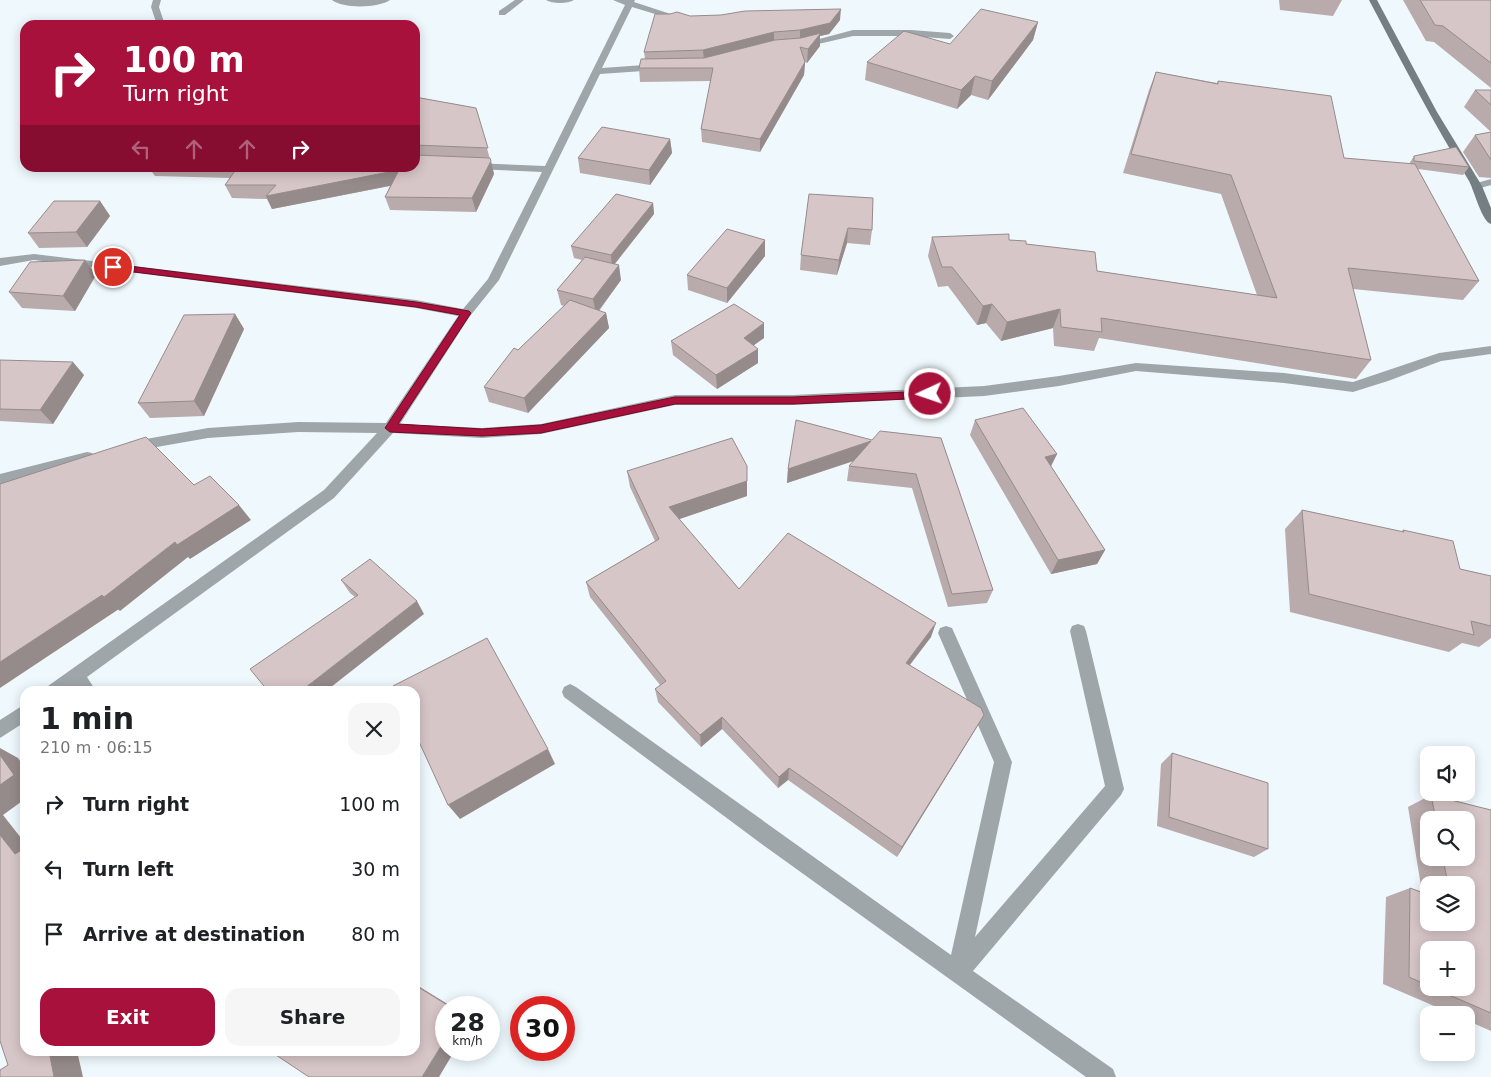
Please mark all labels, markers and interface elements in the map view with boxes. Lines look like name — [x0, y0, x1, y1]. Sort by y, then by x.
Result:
icon: right — [40, 40, 105, 105]
text: 100 m — [123, 40, 245, 80]
text: Turn right — [123, 81, 228, 106]
icon: left — [127, 135, 155, 163]
icon: ahead — [180, 135, 208, 163]
icon: ahead — [233, 135, 261, 163]
icon: right — [286, 135, 314, 163]
pin — [92, 246, 134, 288]
icon: arrive — [99, 253, 127, 281]
position arrow — [903, 367, 955, 419]
text: 1 min — [40, 701, 134, 736]
button: close — [348, 703, 400, 755]
text: 210 m · 06:15 — [40, 738, 153, 757]
map controls — [1420, 746, 1475, 1061]
button: sound — [1420, 746, 1475, 801]
icon: right — [40, 790, 68, 818]
text: Turn right — [83, 793, 189, 815]
text: 100 m — [339, 793, 400, 815]
button: search — [1420, 811, 1475, 866]
icon: left — [40, 855, 68, 883]
text: Turn left — [83, 858, 174, 880]
text: 30 m — [351, 858, 400, 880]
button: layers — [1420, 876, 1475, 931]
icon: arrive — [40, 920, 68, 948]
text: Arrive at destination — [83, 923, 305, 945]
text: 80 m — [351, 923, 400, 945]
button: + — [1420, 941, 1475, 996]
button: Exit — [40, 988, 215, 1046]
button: Share — [225, 988, 400, 1046]
speed limit sign: 30 — [510, 996, 575, 1061]
button: − — [1420, 1006, 1475, 1061]
text: 28 — [450, 1008, 485, 1037]
text: km/h — [452, 1034, 483, 1048]

